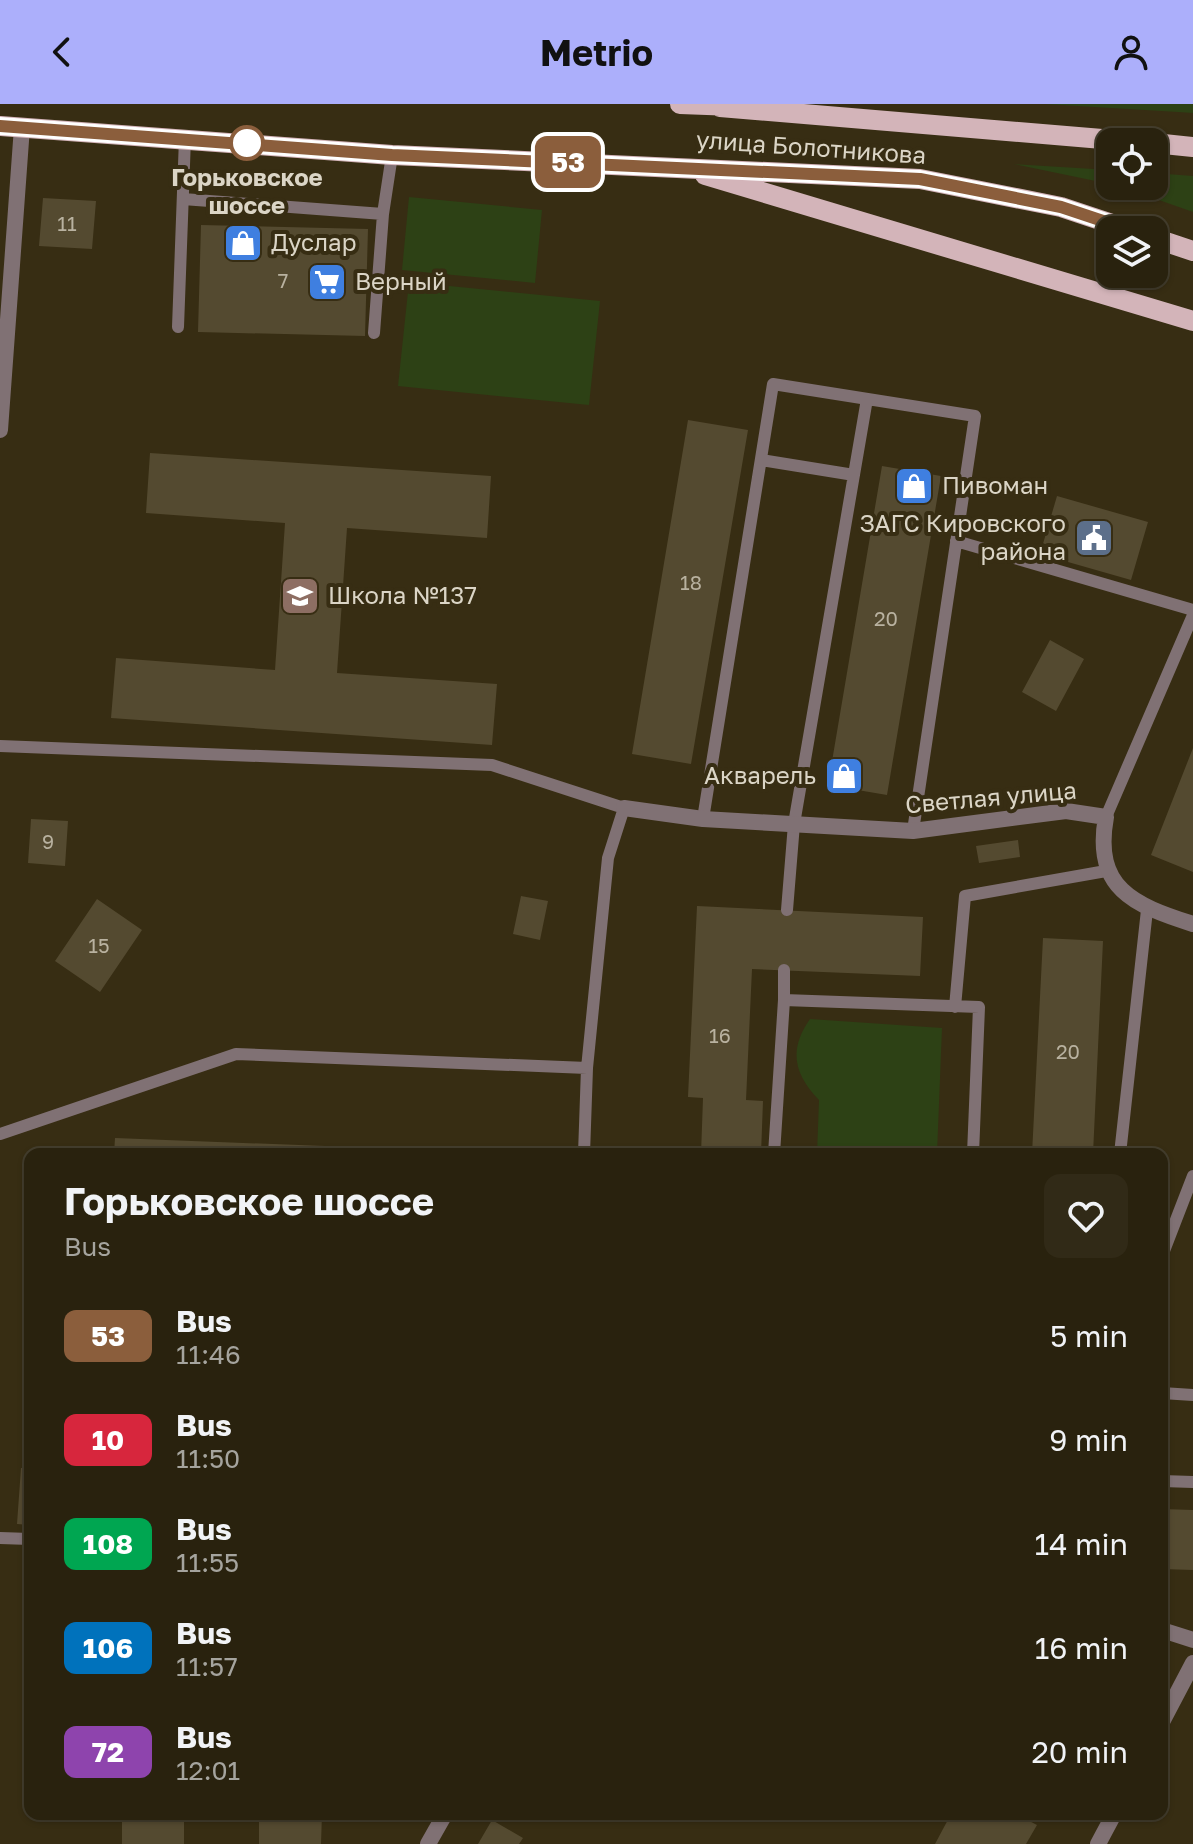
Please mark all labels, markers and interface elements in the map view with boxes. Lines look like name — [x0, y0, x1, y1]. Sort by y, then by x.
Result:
icon: back — [40, 30, 84, 74]
icon: person — [1109, 30, 1153, 74]
text: Metrio — [540, 31, 653, 74]
street label: улица Болотникова — [695, 124, 927, 169]
marker: Горьковское шоссе — [230, 126, 264, 160]
map controls — [1096, 128, 1168, 288]
button: locate — [1096, 128, 1168, 200]
line badge: 53 — [532, 136, 604, 188]
text: 53 — [551, 145, 585, 178]
place label: Горьковское шоссе — [171, 162, 323, 219]
house number: 11 — [57, 211, 77, 235]
button: layers — [1096, 216, 1168, 288]
shop icon: Дуслар — [222, 222, 264, 264]
place label: Дуслар — [271, 227, 356, 256]
supermarket icon: Верный — [306, 261, 348, 303]
place label: Верный — [355, 266, 447, 295]
house number: 7 — [278, 268, 288, 292]
shop icon: Пивоман — [893, 465, 935, 507]
place label: Пивоман — [942, 470, 1048, 499]
place label: ЗАГС Кировского района — [860, 508, 1066, 565]
public building icon: ЗАГС Кировского района — [1073, 517, 1115, 559]
house number: 18 — [680, 570, 702, 594]
school or university icon: Школа №137 — [279, 575, 321, 617]
place label: Школа №137 — [328, 580, 477, 609]
house number: 20 — [874, 606, 898, 630]
shop icon: Акварель — [823, 755, 865, 797]
place label: Акварель — [704, 760, 816, 789]
street label: Светлая улица — [904, 775, 1078, 818]
house number: 9 — [42, 829, 54, 853]
house number: 15 — [88, 933, 110, 957]
house number: 16 — [709, 1023, 731, 1047]
house number: 20 — [1056, 1039, 1080, 1063]
button: heart — [1044, 1174, 1128, 1258]
text: Горьковское шоссе — [64, 1178, 434, 1223]
text: Bus — [64, 1231, 111, 1262]
text: Bus — [176, 1303, 232, 1339]
text: 5 min — [1050, 1318, 1128, 1354]
text: 53 — [91, 1319, 125, 1352]
text: 11:46 — [176, 1339, 241, 1370]
text: Bus — [176, 1407, 232, 1443]
text: 9 min — [1049, 1422, 1128, 1458]
text: 10 — [92, 1423, 124, 1456]
text: 11:50 — [176, 1443, 240, 1474]
text: Bus — [176, 1511, 232, 1547]
text: 14 min — [1035, 1526, 1128, 1562]
text: 108 — [83, 1527, 133, 1560]
text: 11:55 — [176, 1547, 239, 1578]
text: Bus — [176, 1615, 232, 1651]
text: 16 min — [1035, 1630, 1128, 1666]
text: 106 — [83, 1631, 133, 1664]
text: 11:57 — [176, 1651, 238, 1682]
text: Bus — [176, 1719, 232, 1755]
text: 20 min — [1031, 1734, 1128, 1770]
text: 72 — [92, 1735, 124, 1768]
text: 12:01 — [176, 1755, 240, 1786]

